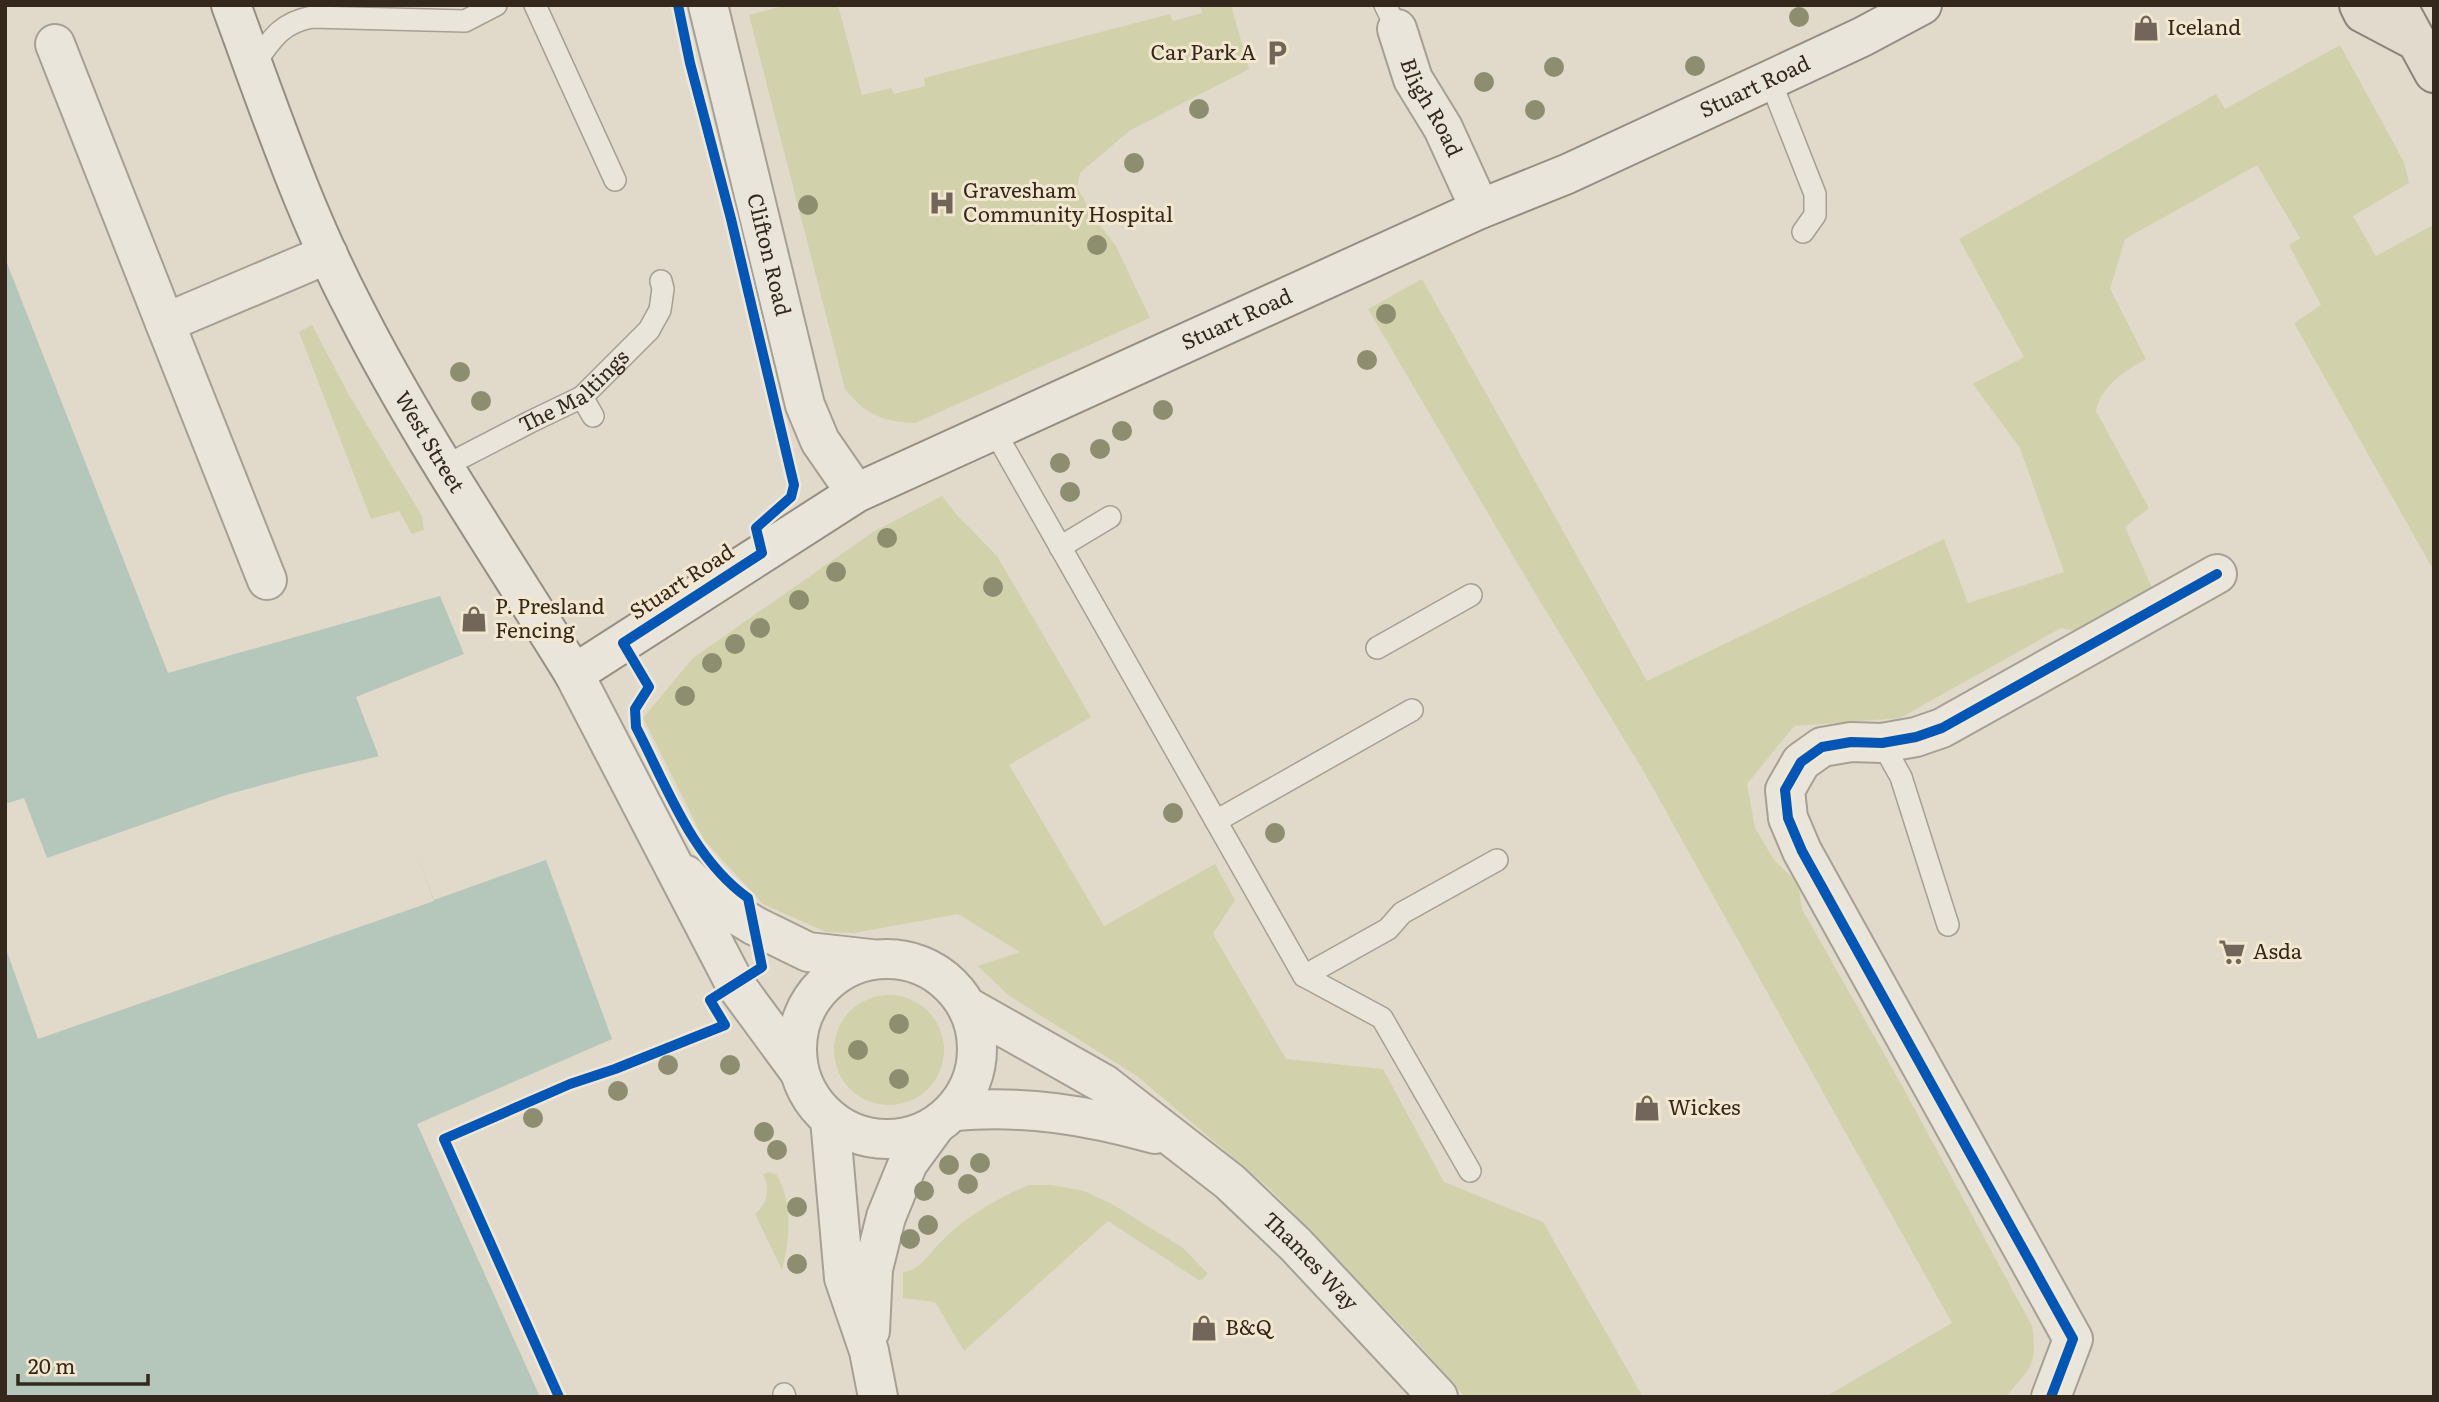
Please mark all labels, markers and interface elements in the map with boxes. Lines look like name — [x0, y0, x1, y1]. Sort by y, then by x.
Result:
place label: Iceland — [2167, 10, 2241, 41]
shop icon: Iceland — [2131, 13, 2161, 43]
place label: Car Park A — [1151, 35, 1257, 66]
parking icon: Car Park A — [1262, 38, 1292, 68]
street label: Stuart Road — [1694, 46, 1814, 124]
street label: Bligh Road — [1394, 54, 1472, 161]
place label: Gravesham Community Hospital — [963, 173, 1173, 228]
hospital icon: Gravesham Community Hospital — [927, 188, 957, 218]
street label: Clifton Road — [741, 190, 801, 319]
street label: Stuart Road — [1175, 279, 1296, 356]
street label: The Maltings — [513, 341, 635, 438]
street label: West Street — [389, 384, 474, 498]
street label: Stuart Road — [622, 535, 739, 625]
place label: P. Presland Fencing — [495, 589, 605, 644]
shop icon: P. Presland Fencing — [459, 604, 489, 634]
place label: Asda — [2253, 934, 2303, 965]
supermarket icon: Asda — [2217, 937, 2247, 967]
place label: Wickes — [1668, 1090, 1741, 1121]
shop icon: Wickes — [1632, 1093, 1662, 1123]
street label: Thames Way — [1257, 1203, 1368, 1317]
place label: B&Q — [1225, 1310, 1275, 1341]
shop icon: B&Q — [1189, 1313, 1219, 1343]
scale bar — [18, 1342, 147, 1386]
text: 20 m — [28, 1349, 75, 1380]

